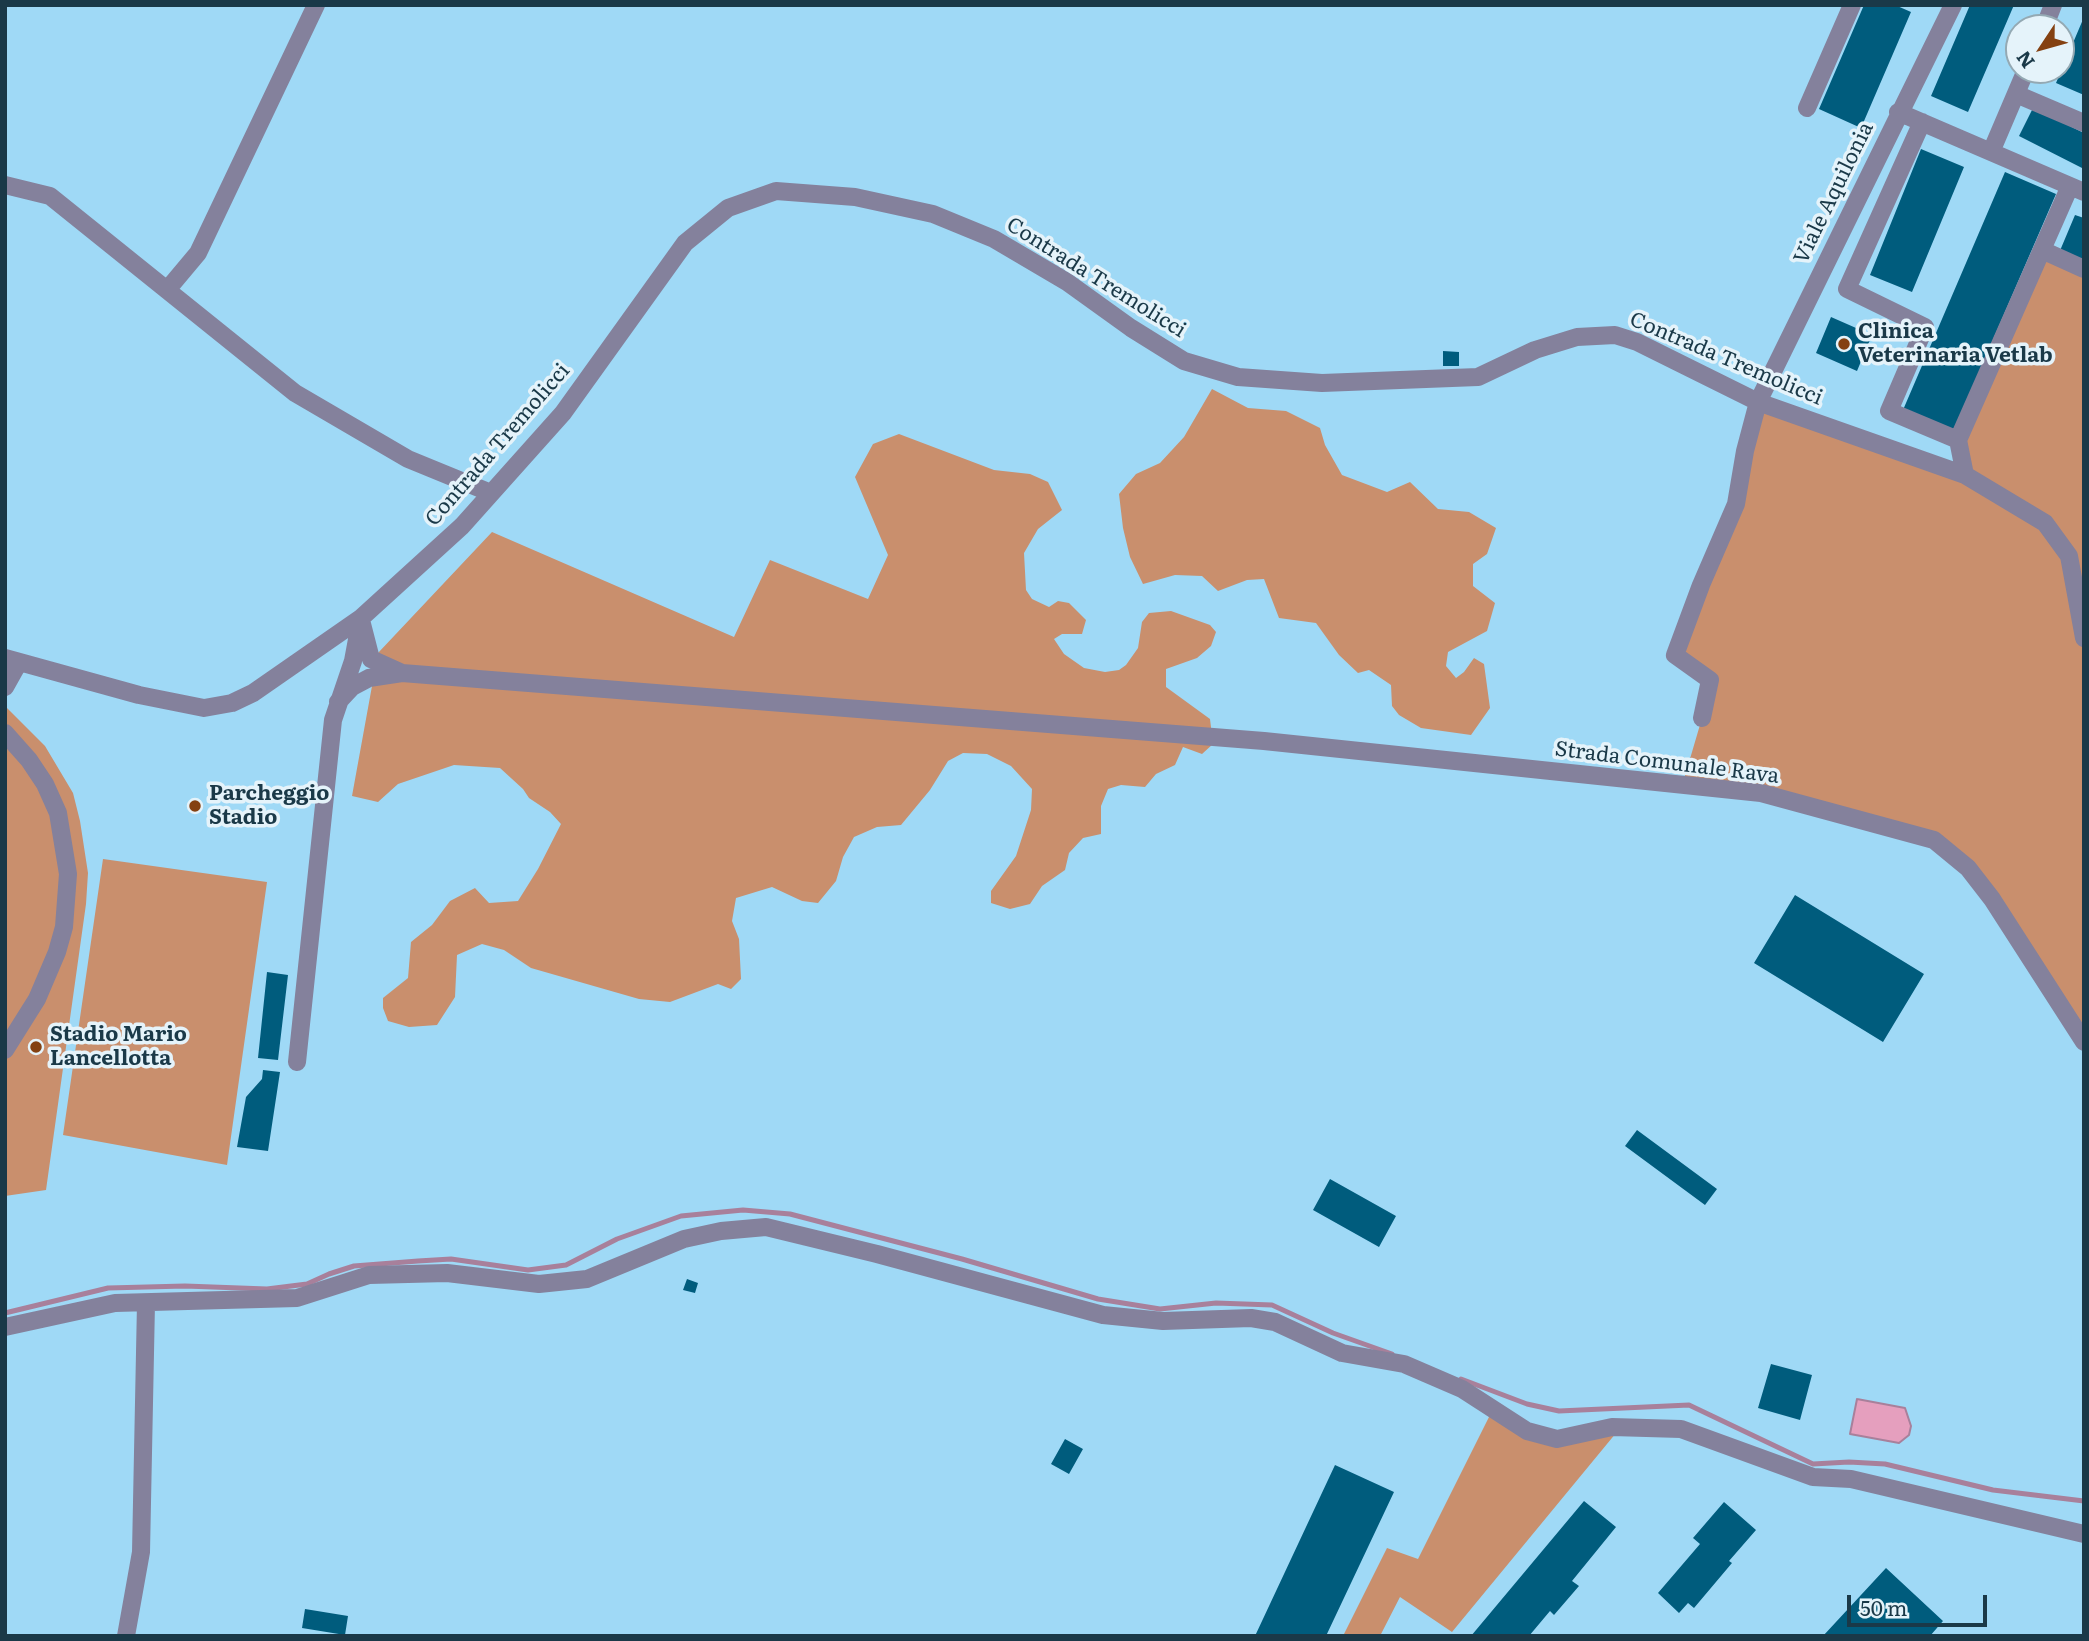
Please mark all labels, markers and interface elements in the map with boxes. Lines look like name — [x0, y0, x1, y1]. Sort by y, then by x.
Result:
north arrow — [2005, 14, 2075, 84]
text: N — [2009, 45, 2041, 75]
street label: Viale Aquilonia — [1789, 118, 1879, 268]
street label: Contrada Tremolicci — [1002, 212, 1190, 344]
street label: Contrada Tremolicci — [1626, 307, 1826, 411]
place label: Clinica Veterinaria Vetlab — [1858, 319, 2053, 369]
marker: Clinica Veterinaria Vetlab — [1836, 336, 1852, 352]
street label: Contrada Tremolicci — [421, 359, 575, 531]
street label: Strada Comunale Rava — [1553, 737, 1781, 789]
place label: Parcheggio Stadio — [209, 781, 329, 831]
marker: Parcheggio Stadio — [187, 798, 203, 814]
place label: Stadio Mario Lancellotta — [50, 1022, 187, 1072]
marker: Stadio Mario Lancellotta — [28, 1039, 44, 1055]
scale bar — [1851, 1582, 1991, 1626]
text: 50 m — [1860, 1591, 1907, 1622]

